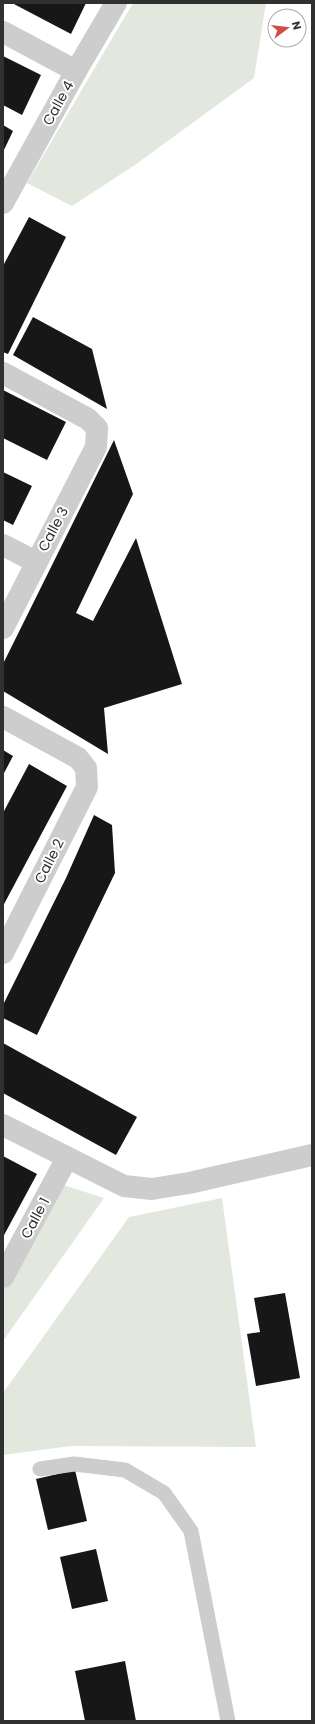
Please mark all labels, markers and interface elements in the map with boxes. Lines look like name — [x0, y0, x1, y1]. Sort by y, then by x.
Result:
north arrow — [267, 8, 307, 48]
text: N — [288, 19, 305, 31]
street label: Calle 4 — [38, 77, 79, 129]
street label: Calle 3 — [33, 503, 73, 555]
street label: Calle 2 — [29, 835, 69, 887]
street label: Calle 1 — [16, 1194, 54, 1242]

